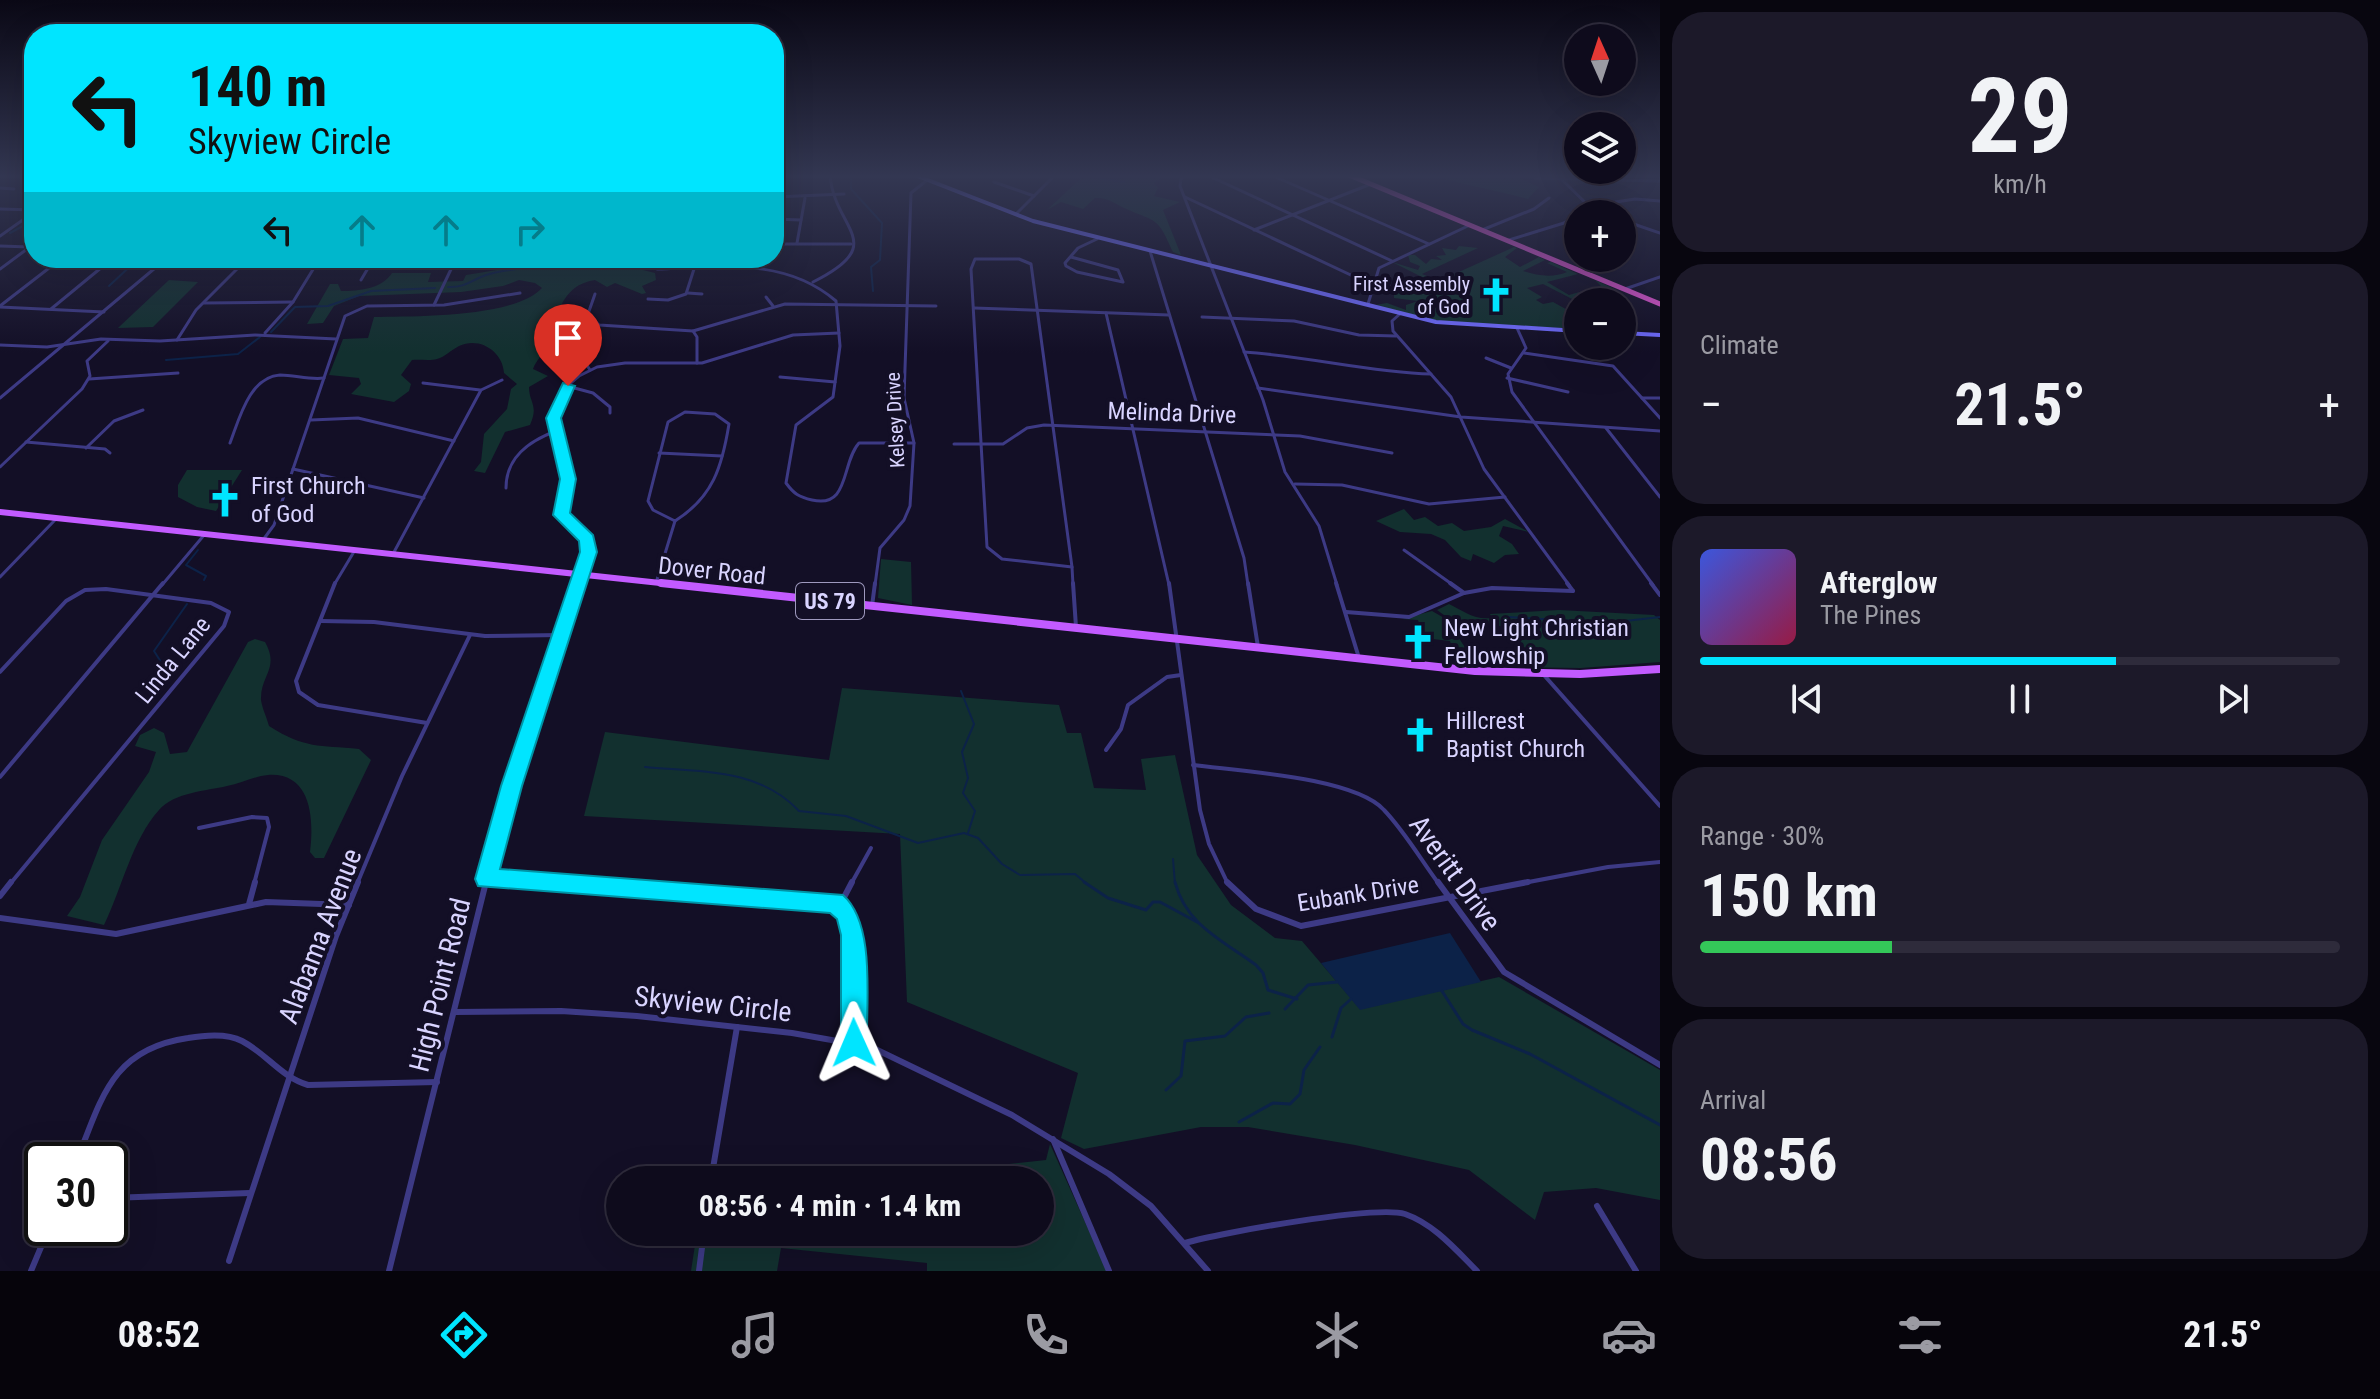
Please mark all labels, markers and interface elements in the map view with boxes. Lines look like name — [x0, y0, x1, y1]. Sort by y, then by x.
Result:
north arrow — [1564, 24, 1636, 96]
map controls — [1564, 24, 1636, 360]
text: 140 m — [188, 54, 327, 120]
icon: left — [56, 56, 160, 160]
text: 29 — [1967, 56, 2073, 177]
button: layers — [1564, 112, 1636, 184]
text: Skyview Circle — [188, 121, 391, 163]
text: km/h — [1993, 169, 2047, 199]
button: + — [1564, 200, 1636, 272]
icon: left — [256, 208, 300, 252]
icon: ahead — [340, 208, 384, 252]
icon: ahead — [424, 208, 468, 252]
icon: right — [508, 208, 552, 252]
place label: First Assembly of God — [1353, 272, 1470, 319]
church icon: First Assembly of God — [1477, 276, 1515, 314]
button: − — [1564, 288, 1636, 360]
pin — [534, 304, 602, 386]
icon: arrive — [546, 316, 590, 360]
text: Climate — [1700, 330, 1779, 360]
text: 21.5° — [1954, 369, 2086, 440]
street label: Kelsey Drive — [881, 372, 909, 468]
text: − — [1700, 379, 1722, 431]
text: + — [2318, 379, 2340, 431]
street label: Melinda Drive — [1107, 397, 1237, 429]
place label: First Church of God — [251, 472, 365, 528]
church icon: First Church of God — [206, 481, 244, 519]
street label: Dover Road — [657, 551, 767, 591]
text: Afterglow — [1820, 565, 1938, 600]
road number: US 79 — [796, 583, 864, 619]
text: The Pines — [1820, 600, 1921, 630]
street label: Linda Lane — [130, 611, 216, 709]
place label: New Light Christian Fellowship — [1444, 614, 1629, 670]
church icon: New Light Christian Fellowship — [1399, 623, 1437, 661]
icon: previous — [1785, 677, 1829, 721]
icon: pause — [1998, 677, 2042, 721]
icon: next — [2211, 677, 2255, 721]
place label: Hillcrest Baptist Church — [1446, 707, 1585, 763]
church icon: Hillcrest Baptist Church — [1401, 716, 1439, 754]
street label: Averitt Drive — [1402, 809, 1508, 937]
text: Range · 30% — [1700, 821, 1824, 851]
street label: Alabama Avenue — [271, 844, 369, 1028]
text: 150 km — [1700, 860, 1878, 931]
street label: Eubank Drive — [1295, 871, 1421, 917]
street label: High Point Road — [402, 895, 478, 1075]
street label: Skyview Circle — [633, 979, 793, 1029]
position arrow — [812, 1001, 896, 1085]
text: Arrival — [1700, 1085, 1766, 1115]
text: 08:56 — [1700, 1124, 1838, 1195]
speed limit sign: 30 — [24, 1142, 128, 1246]
text: 08:56 · 4 min · 1.4 km — [699, 1188, 961, 1223]
icon: directions — [436, 1307, 492, 1363]
icon: music — [727, 1307, 783, 1363]
icon: phone — [1018, 1307, 1074, 1363]
icon: climate — [1309, 1307, 1365, 1363]
icon: car — [1601, 1307, 1657, 1363]
icon: filters — [1892, 1307, 1948, 1363]
text: 08:52 — [118, 1314, 200, 1356]
text: 21.5° — [2183, 1314, 2262, 1356]

